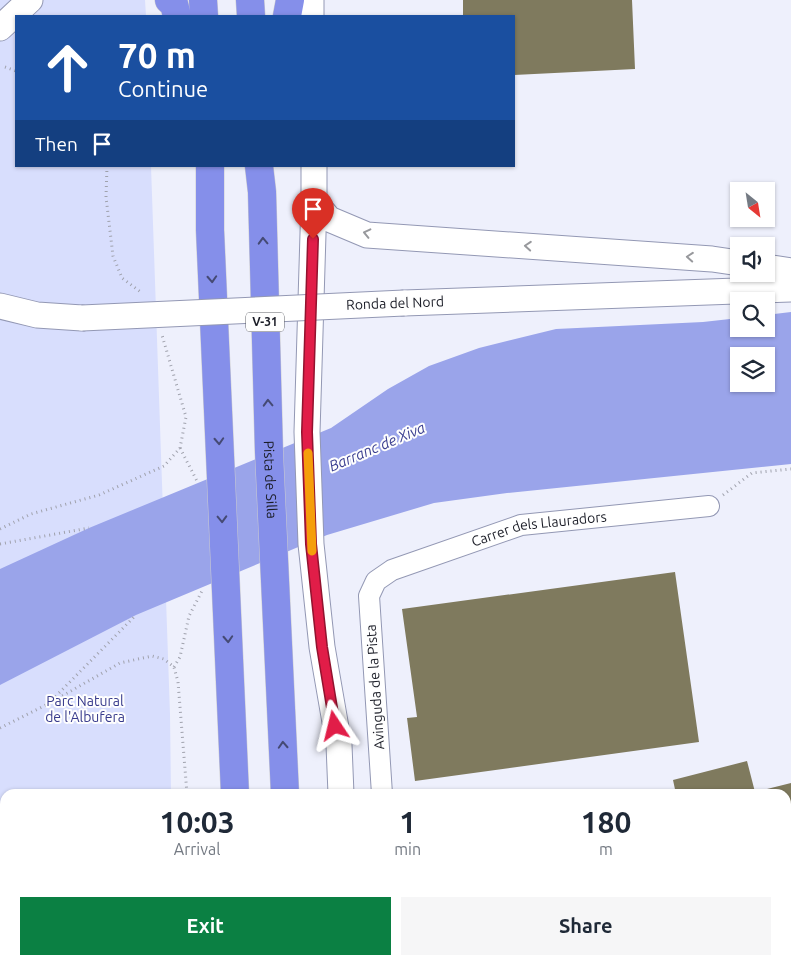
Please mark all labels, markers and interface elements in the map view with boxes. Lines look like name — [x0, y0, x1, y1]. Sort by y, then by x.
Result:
icon: ahead — [35, 35, 100, 100]
text: 70 m — [118, 35, 196, 75]
text: Continue — [118, 76, 208, 101]
icon: arrive — [88, 130, 116, 158]
text: Then — [35, 133, 78, 155]
north arrow — [730, 182, 775, 228]
map controls — [730, 182, 775, 392]
pin — [292, 188, 334, 239]
icon: arrive — [299, 195, 327, 223]
one-way arrow — [362, 228, 371, 239]
one-way arrow — [258, 237, 268, 244]
button: sound — [730, 237, 775, 282]
one-way arrow — [524, 240, 532, 251]
one-way arrow — [686, 252, 694, 263]
one-way arrow — [207, 275, 217, 283]
button: search — [730, 292, 775, 337]
street label: Ronda del Nord — [346, 293, 444, 313]
road number: V-31 — [246, 313, 284, 332]
button: layers — [730, 347, 775, 392]
one-way arrow — [262, 399, 273, 407]
water label: Barranc de Xiva — [326, 419, 427, 474]
one-way arrow — [214, 437, 225, 445]
street label: Pista de Silla — [261, 440, 280, 519]
street label: Carrer dels Llauradors — [469, 508, 607, 550]
one-way arrow — [217, 516, 228, 524]
street label: Avinguda de la Pista — [363, 624, 387, 750]
one-way arrow — [222, 635, 233, 643]
park label: Parc Natural de l'Albufera — [45, 693, 125, 725]
position arrow — [308, 699, 360, 751]
one-way arrow — [277, 741, 288, 749]
text: 10:03 — [160, 805, 235, 839]
text: 1 — [399, 805, 416, 839]
text: 180 — [581, 805, 631, 839]
text: Arrival — [174, 840, 220, 858]
text: min — [394, 840, 421, 858]
text: m — [599, 840, 613, 858]
button: Exit — [20, 897, 391, 955]
button: Share — [401, 897, 771, 955]

